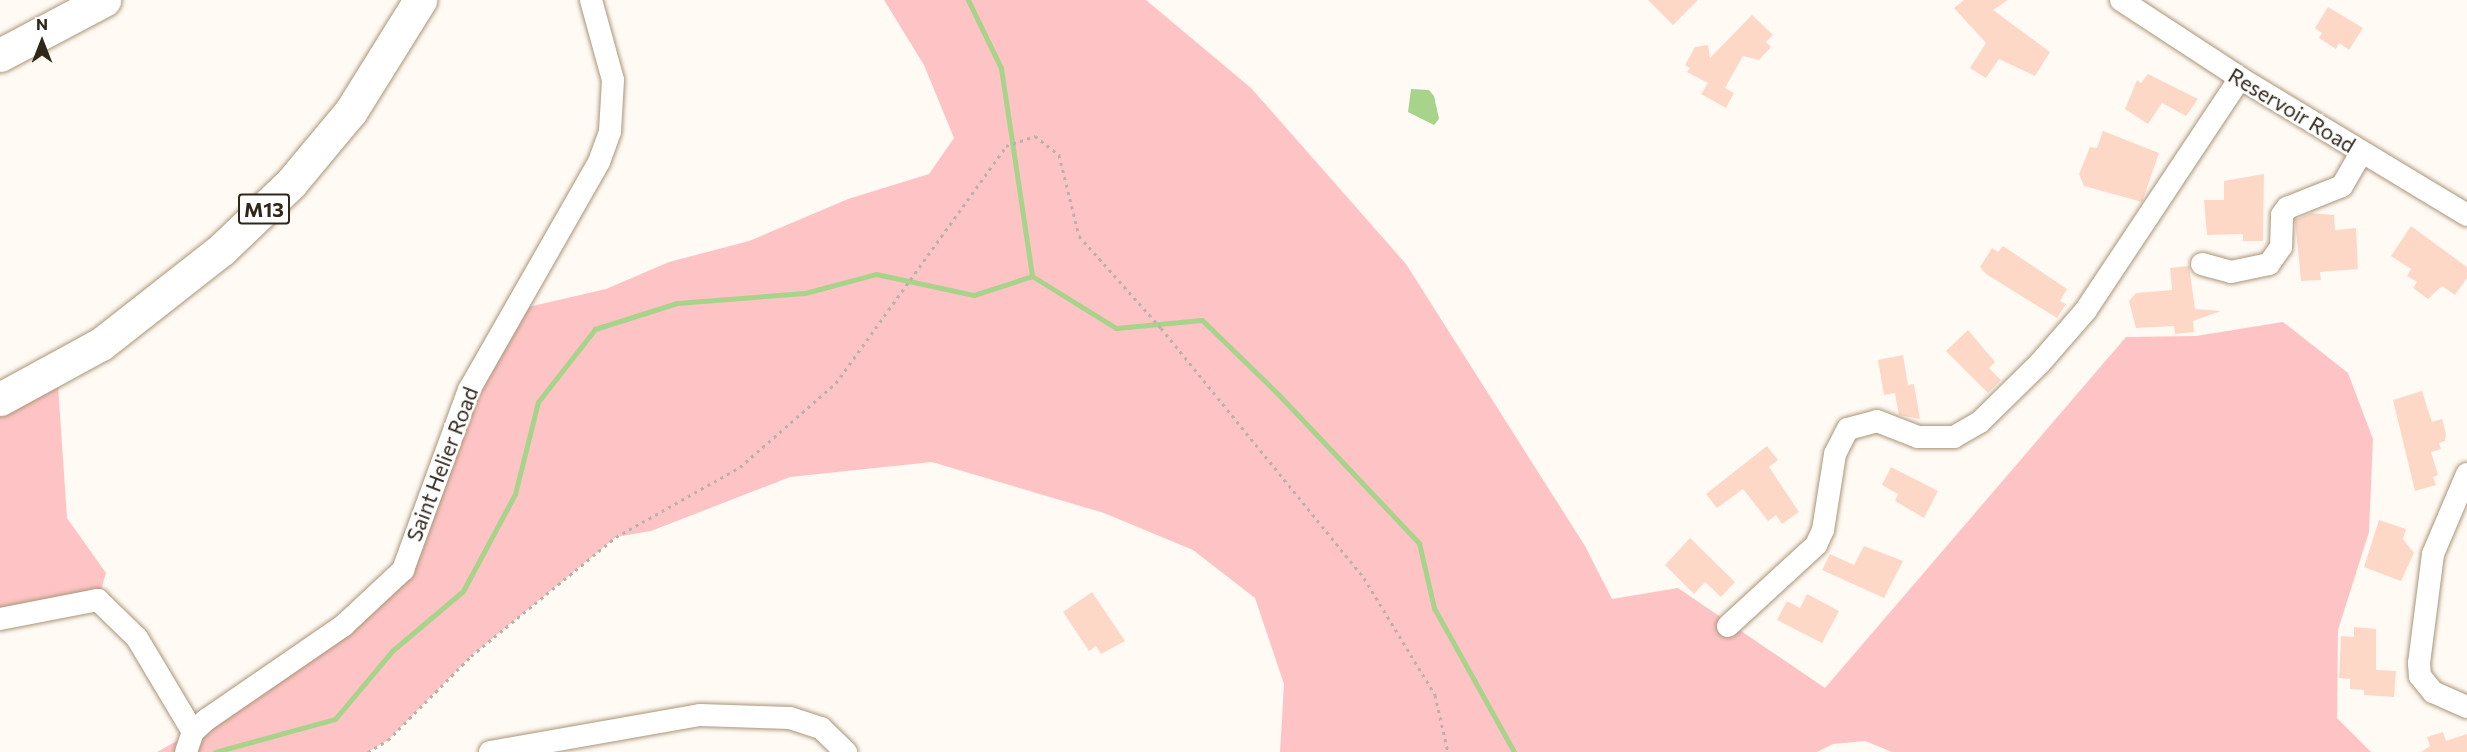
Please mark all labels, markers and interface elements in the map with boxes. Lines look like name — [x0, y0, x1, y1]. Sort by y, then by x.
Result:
north arrow — [12, 12, 72, 72]
text: N — [36, 14, 48, 33]
street label: Reservoir Road — [2224, 62, 2360, 158]
road number: M13 — [237, 192, 291, 226]
street label: Saint Helier Road — [401, 383, 483, 545]

